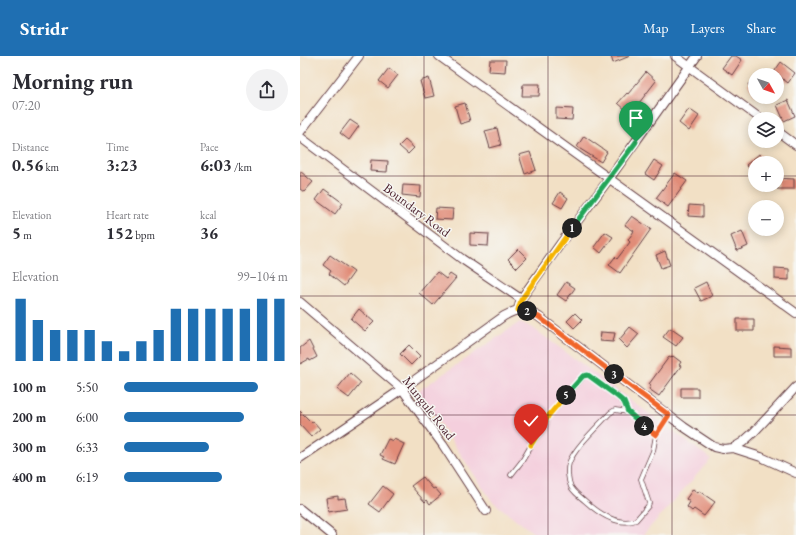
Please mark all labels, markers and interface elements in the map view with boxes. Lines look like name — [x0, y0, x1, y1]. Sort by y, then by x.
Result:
text: Stridr — [20, 16, 68, 41]
text: Map — [643, 19, 668, 37]
text: Layers — [690, 19, 725, 37]
text: Share — [747, 19, 776, 37]
text: Morning run — [12, 67, 133, 96]
north arrow — [748, 68, 784, 104]
map controls — [748, 68, 784, 236]
button: share — [246, 69, 288, 111]
text: 07:20 — [12, 97, 40, 114]
pin — [619, 101, 653, 142]
icon: arrive — [625, 107, 647, 129]
button: layers — [748, 112, 784, 148]
text: Distance — [12, 140, 49, 154]
text: Time — [106, 140, 129, 154]
text: Pace — [200, 140, 218, 154]
text: 0.56 — [12, 154, 43, 176]
text: 3:23 — [106, 154, 138, 176]
text: 6:03 — [200, 154, 232, 176]
button: + — [748, 156, 784, 192]
text: km — [43, 160, 59, 174]
text: /km — [232, 160, 252, 174]
street label: Boundary Road — [380, 179, 454, 241]
button: − — [748, 200, 784, 236]
text: Elevation — [12, 208, 52, 222]
text: Heart rate — [106, 208, 149, 222]
text: kcal — [200, 208, 217, 222]
pin: 1 — [562, 218, 582, 238]
text: 1 — [569, 221, 575, 235]
text: 5 — [12, 222, 21, 244]
text: 152 — [106, 222, 133, 244]
text: 36 — [200, 222, 218, 244]
text: m — [21, 228, 32, 242]
text: bpm — [133, 228, 155, 242]
text: Elevation — [12, 268, 59, 285]
text: 99–104 m — [237, 268, 288, 285]
pin: 2 — [517, 301, 537, 321]
text: 2 — [524, 304, 530, 318]
pin: 3 — [604, 364, 624, 384]
text: 3 — [611, 367, 617, 381]
street label: Mungule Road — [399, 373, 459, 443]
text: 100 m — [12, 379, 46, 396]
text: 5:50 — [76, 379, 98, 396]
pin: 5 — [556, 385, 576, 405]
text: 5 — [563, 388, 569, 402]
pin — [514, 404, 548, 445]
text: 200 m — [12, 409, 46, 426]
text: 6:00 — [76, 409, 98, 426]
icon: check — [520, 410, 542, 432]
pin: 4 — [634, 416, 654, 436]
text: 4 — [641, 419, 647, 433]
text: 300 m — [12, 439, 46, 456]
text: 6:33 — [76, 439, 98, 456]
text: 400 m — [12, 469, 46, 486]
text: 6:19 — [76, 469, 98, 486]

